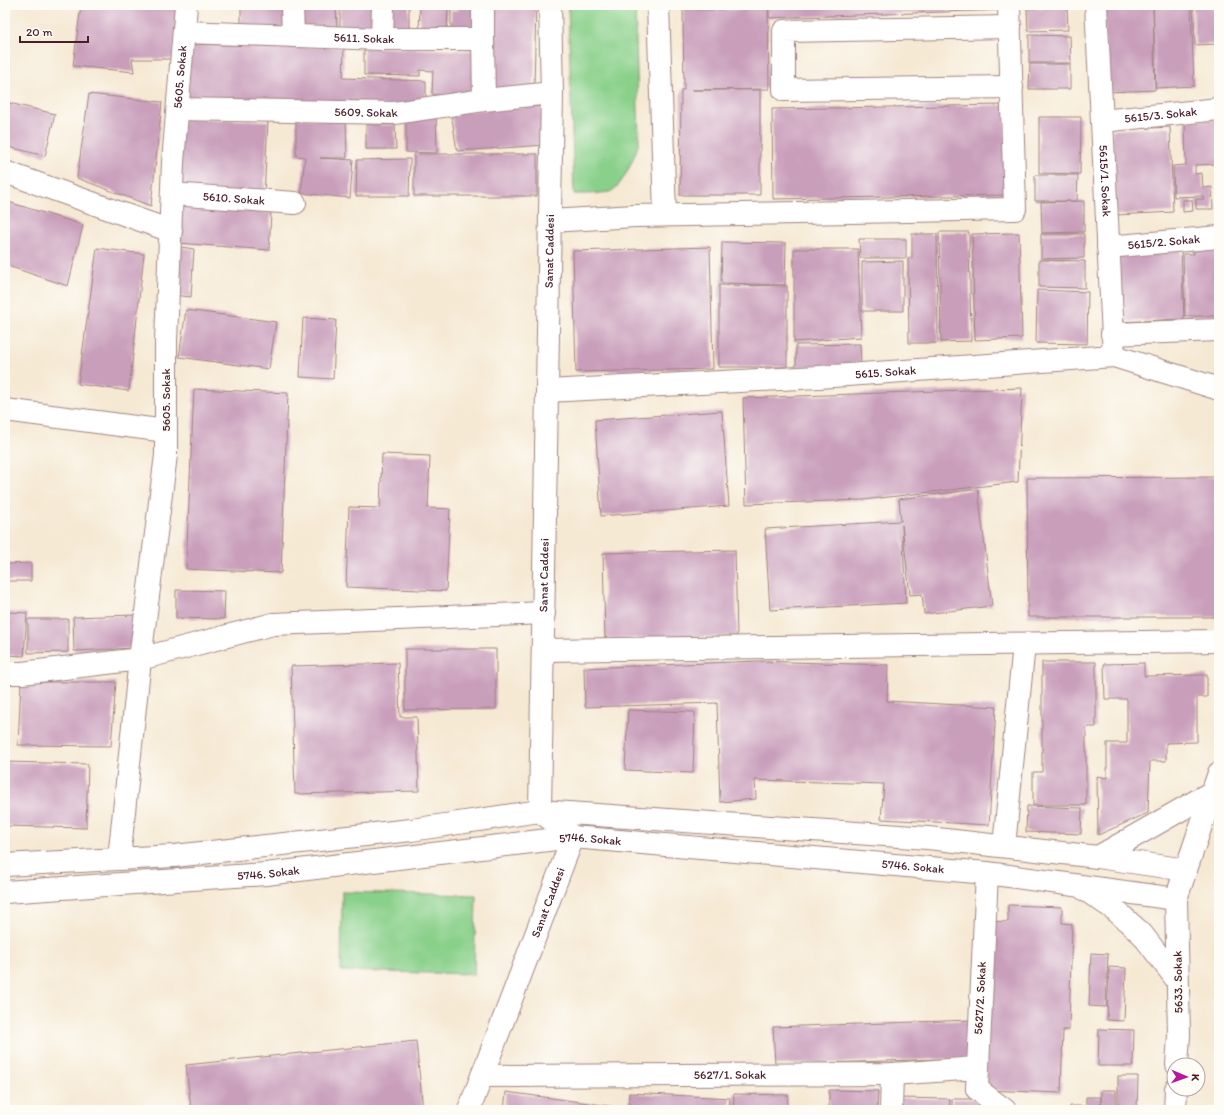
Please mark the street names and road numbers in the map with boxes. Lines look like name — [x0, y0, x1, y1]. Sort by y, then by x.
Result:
street label: 5611. Sokak — [333, 30, 394, 46]
street label: 5605. Sokak — [170, 45, 190, 109]
street label: 5615/3. Sokak — [1124, 104, 1198, 126]
street label: 5609. Sokak — [334, 105, 399, 120]
street label: 5615/1. Sokak — [1096, 144, 1114, 217]
street label: 5610. Sokak — [202, 189, 265, 208]
street label: Sanat Caddesi — [542, 214, 557, 288]
street label: 5615/2. Sokak — [1127, 232, 1201, 252]
street label: 5615. Sokak — [854, 363, 917, 381]
street label: 5605. Sokak — [159, 368, 173, 432]
street label: Sanat Caddesi — [536, 538, 552, 612]
street label: 5746. Sokak — [558, 830, 622, 848]
street label: 5746. Sokak — [881, 857, 945, 876]
street label: 5746. Sokak — [237, 863, 300, 883]
street label: Sanat Caddesi — [528, 865, 568, 940]
street label: 5633. Sokak — [1170, 951, 1186, 1013]
street label: 5627/2. Sokak — [971, 961, 989, 1035]
street label: 5627/1. Sokak — [694, 1068, 766, 1082]

